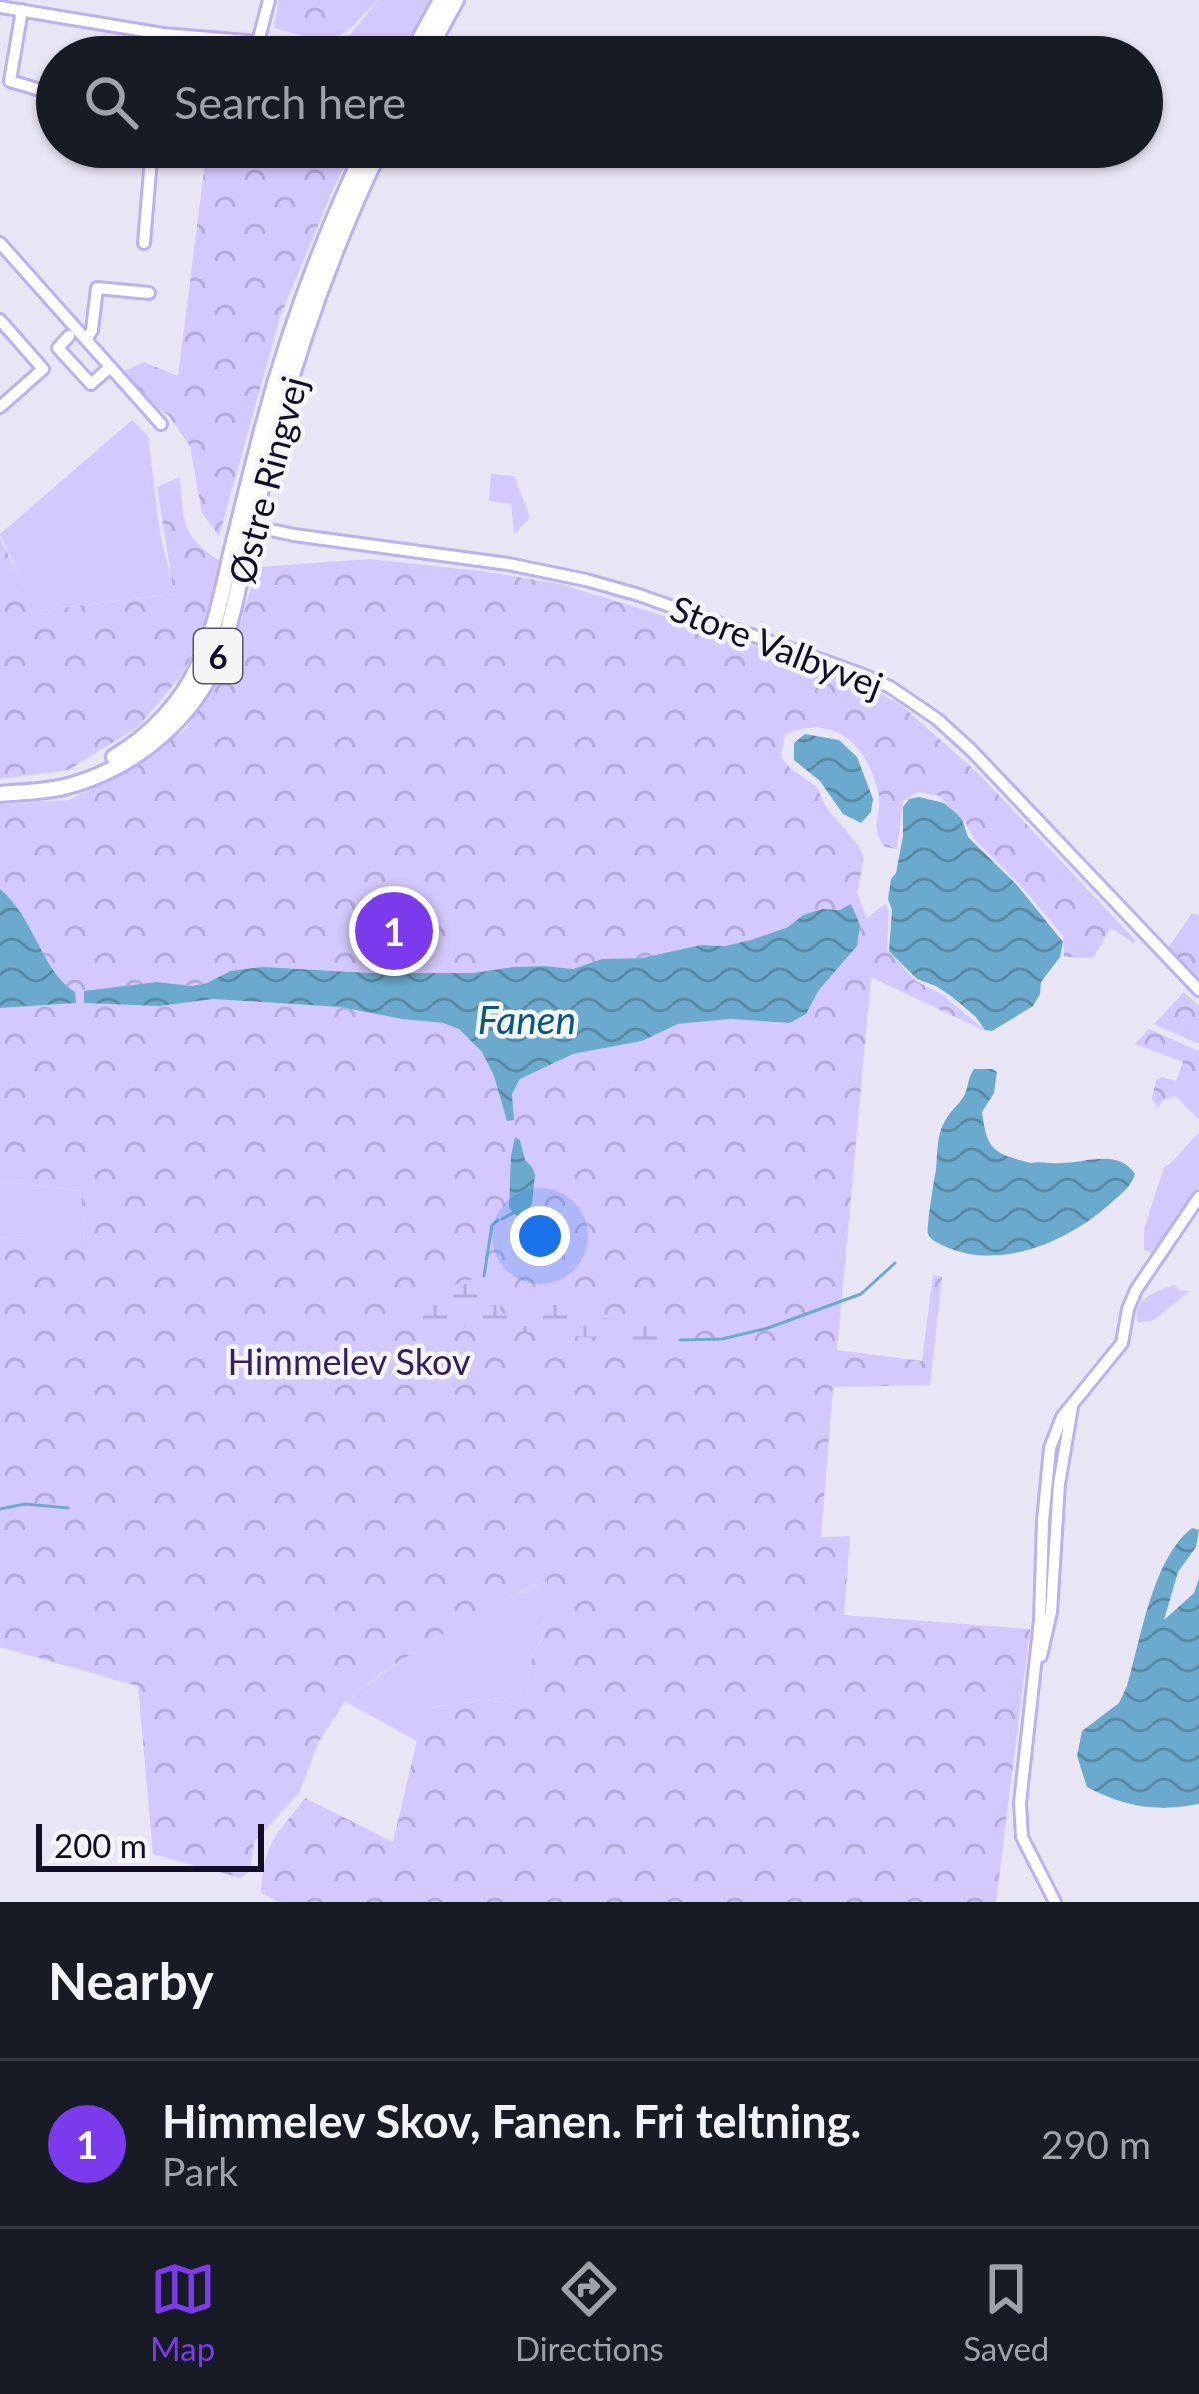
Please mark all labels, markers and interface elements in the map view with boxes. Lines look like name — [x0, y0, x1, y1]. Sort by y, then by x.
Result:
search box — [36, 36, 1163, 168]
icon: search — [78, 69, 144, 135]
text: Search here — [174, 75, 406, 129]
street label: Østre Ringvej — [218, 371, 316, 589]
street label: Store Valbyvej — [665, 585, 889, 707]
road number: 6 — [194, 629, 242, 683]
pin: 1 — [355, 886, 433, 976]
water label: Fanen — [478, 996, 576, 1042]
your location — [510, 1206, 570, 1266]
park label: Himmelev Skov — [227, 1339, 471, 1383]
scale bar — [36, 1818, 264, 1871]
text: 200 m — [54, 1825, 147, 1865]
text: Nearby — [48, 1950, 214, 2011]
text: Himmelev Skov, Fanen. Fri teltning. — [162, 2094, 861, 2148]
text: 1 — [76, 2121, 98, 2167]
text: 290 m — [1041, 2121, 1151, 2167]
text: Park — [162, 2148, 238, 2194]
tab: Map — [150, 2256, 216, 2368]
tab: Directions — [515, 2256, 664, 2368]
tab: Saved — [963, 2256, 1049, 2368]

